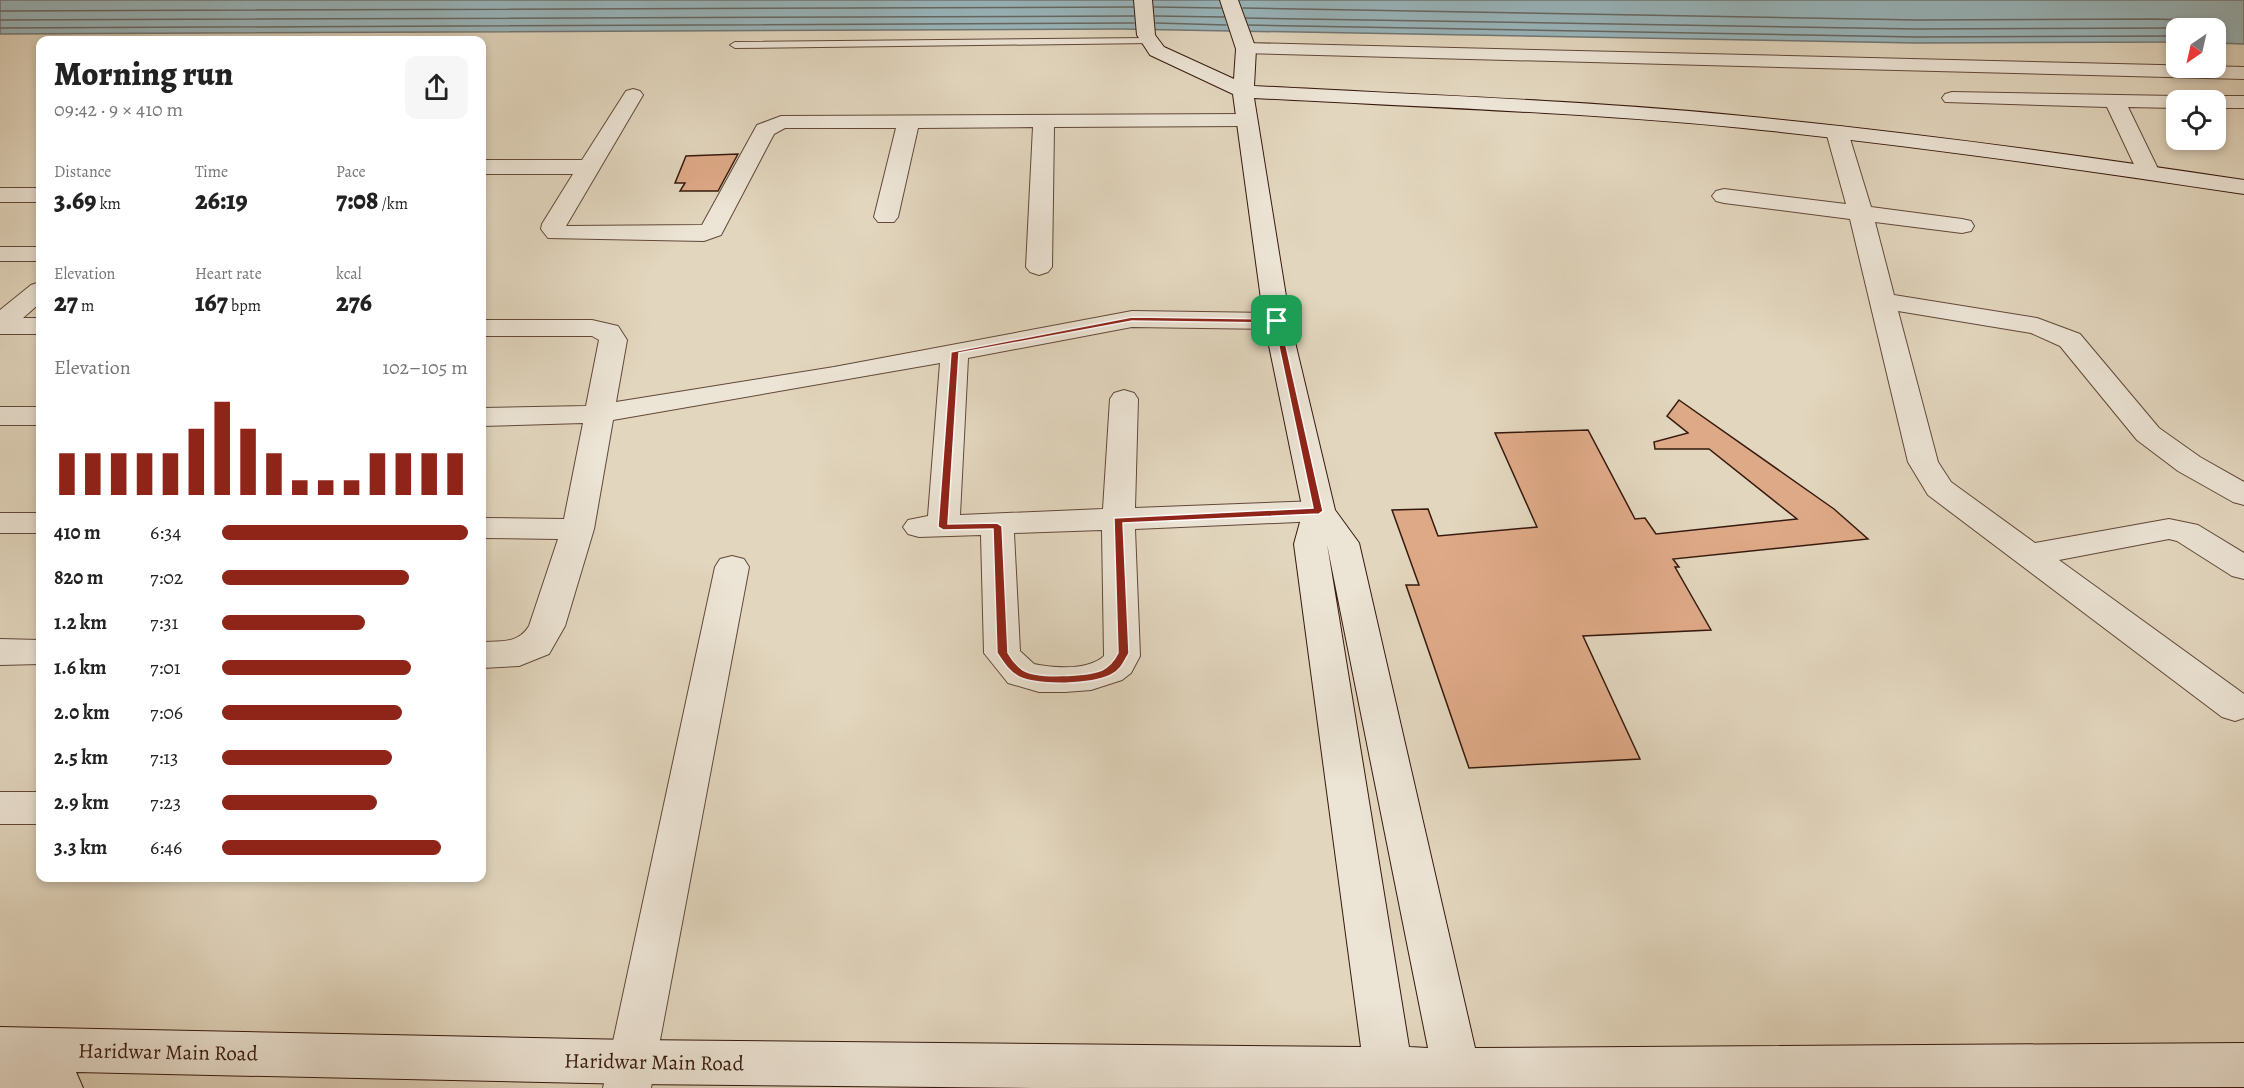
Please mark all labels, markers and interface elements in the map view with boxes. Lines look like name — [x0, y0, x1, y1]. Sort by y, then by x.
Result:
north arrow — [2166, 18, 2226, 78]
map controls — [2166, 18, 2226, 150]
text: Morning run — [54, 51, 233, 96]
button: share — [405, 56, 468, 119]
button: locate — [2166, 90, 2226, 150]
text: 09:42 · 9 × 410 m — [54, 96, 183, 123]
text: Distance — [54, 161, 111, 183]
text: Time — [195, 161, 228, 183]
text: Pace — [336, 161, 366, 183]
text: 3.69 — [54, 183, 96, 218]
text: 26:19 — [195, 183, 248, 218]
text: 7:08 — [336, 183, 378, 218]
text: km — [96, 193, 121, 215]
text: /km — [378, 193, 408, 215]
text: Elevation — [54, 263, 115, 285]
text: Heart rate — [195, 263, 262, 285]
text: kcal — [336, 263, 362, 285]
text: 27 — [54, 285, 78, 320]
text: 167 — [195, 285, 228, 320]
text: 276 — [336, 285, 372, 320]
text: m — [78, 295, 94, 317]
text: bpm — [228, 295, 261, 317]
pin — [1251, 295, 1302, 346]
icon: arrive — [1260, 304, 1293, 337]
text: Elevation — [54, 354, 131, 381]
text: 102–105 m — [382, 354, 468, 381]
text: 410 m — [54, 519, 101, 546]
text: 6:34 — [150, 519, 181, 546]
text: 820 m — [54, 564, 104, 591]
text: 7:02 — [150, 564, 183, 591]
text: 1.2 km — [54, 609, 107, 636]
text: 7:31 — [150, 609, 178, 636]
text: 1.6 km — [54, 654, 107, 681]
text: 7:01 — [150, 654, 181, 681]
text: 2.0 km — [54, 699, 110, 726]
text: 7:06 — [150, 699, 183, 726]
text: 2.5 km — [54, 744, 108, 771]
text: 7:13 — [150, 744, 178, 771]
text: 2.9 km — [54, 789, 109, 816]
text: 7:23 — [150, 789, 181, 816]
text: 3.3 km — [54, 834, 107, 861]
text: 6:46 — [150, 834, 182, 861]
street label: Haridwar Main Road — [78, 1036, 259, 1068]
street label: Haridwar Main Road — [564, 1046, 745, 1078]

